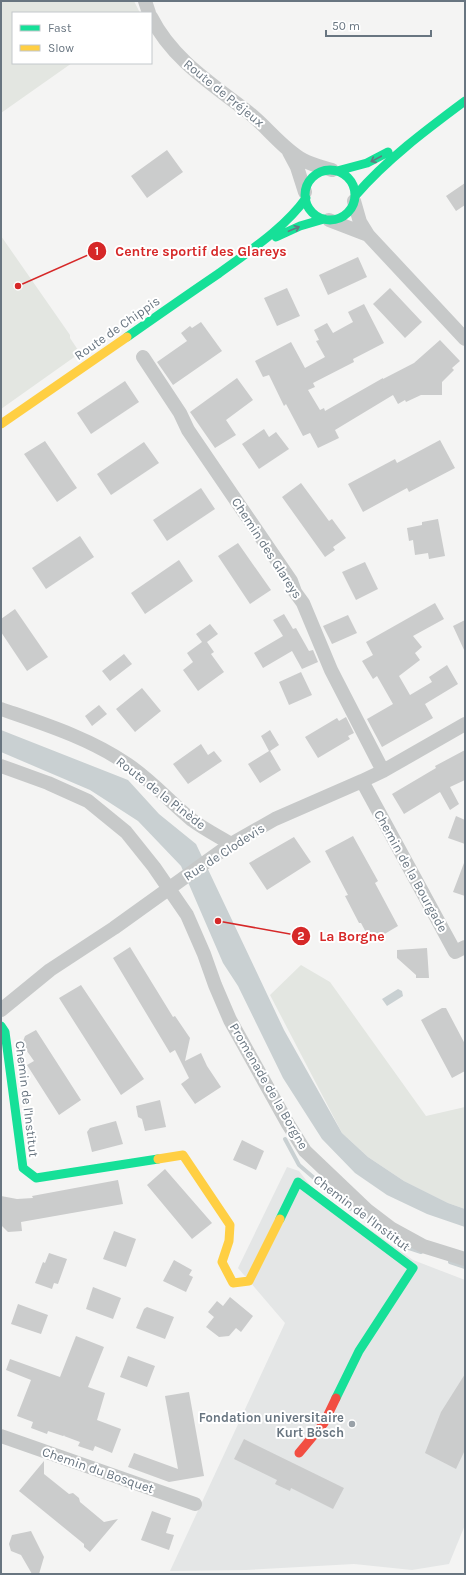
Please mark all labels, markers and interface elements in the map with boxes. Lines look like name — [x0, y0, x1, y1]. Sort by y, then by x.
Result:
legend — [12, 12, 152, 64]
scale bar — [326, 12, 431, 38]
text: 50 m — [332, 19, 360, 33]
text: Fast — [48, 21, 72, 35]
text: Slow — [48, 41, 74, 55]
street label: Route de Préjeux — [181, 56, 267, 130]
one-way arrow — [370, 155, 382, 163]
one-way arrow — [287, 225, 299, 232]
callout: Centre sportif des Glareys — [87, 238, 294, 264]
text: Centre sportif des Glareys — [115, 243, 287, 260]
text: 1 — [95, 244, 99, 258]
street label: Route de Chippis — [71, 293, 163, 363]
street label: Chemin des Glareys — [229, 495, 305, 601]
street label: Route de la Pinède — [113, 754, 209, 833]
street label: Chemin de la Bourgade — [371, 807, 451, 935]
street label: Rue de Clodevis — [181, 820, 267, 884]
callout: La Borgne — [291, 923, 392, 949]
text: La Borgne — [319, 928, 385, 945]
text: 2 — [297, 929, 305, 943]
street label: Promenade de la Borgne — [227, 1020, 311, 1152]
street label: Chemin de l'Institut — [12, 1040, 42, 1158]
street label: Chemin de l'Institut — [311, 1172, 413, 1254]
place label: Fondation universitaire Kurt Bösch — [199, 1410, 344, 1440]
marker: Fondation universitaire Kurt Bösch — [347, 1419, 357, 1429]
street label: Chemin du Bosquet — [40, 1444, 156, 1497]

